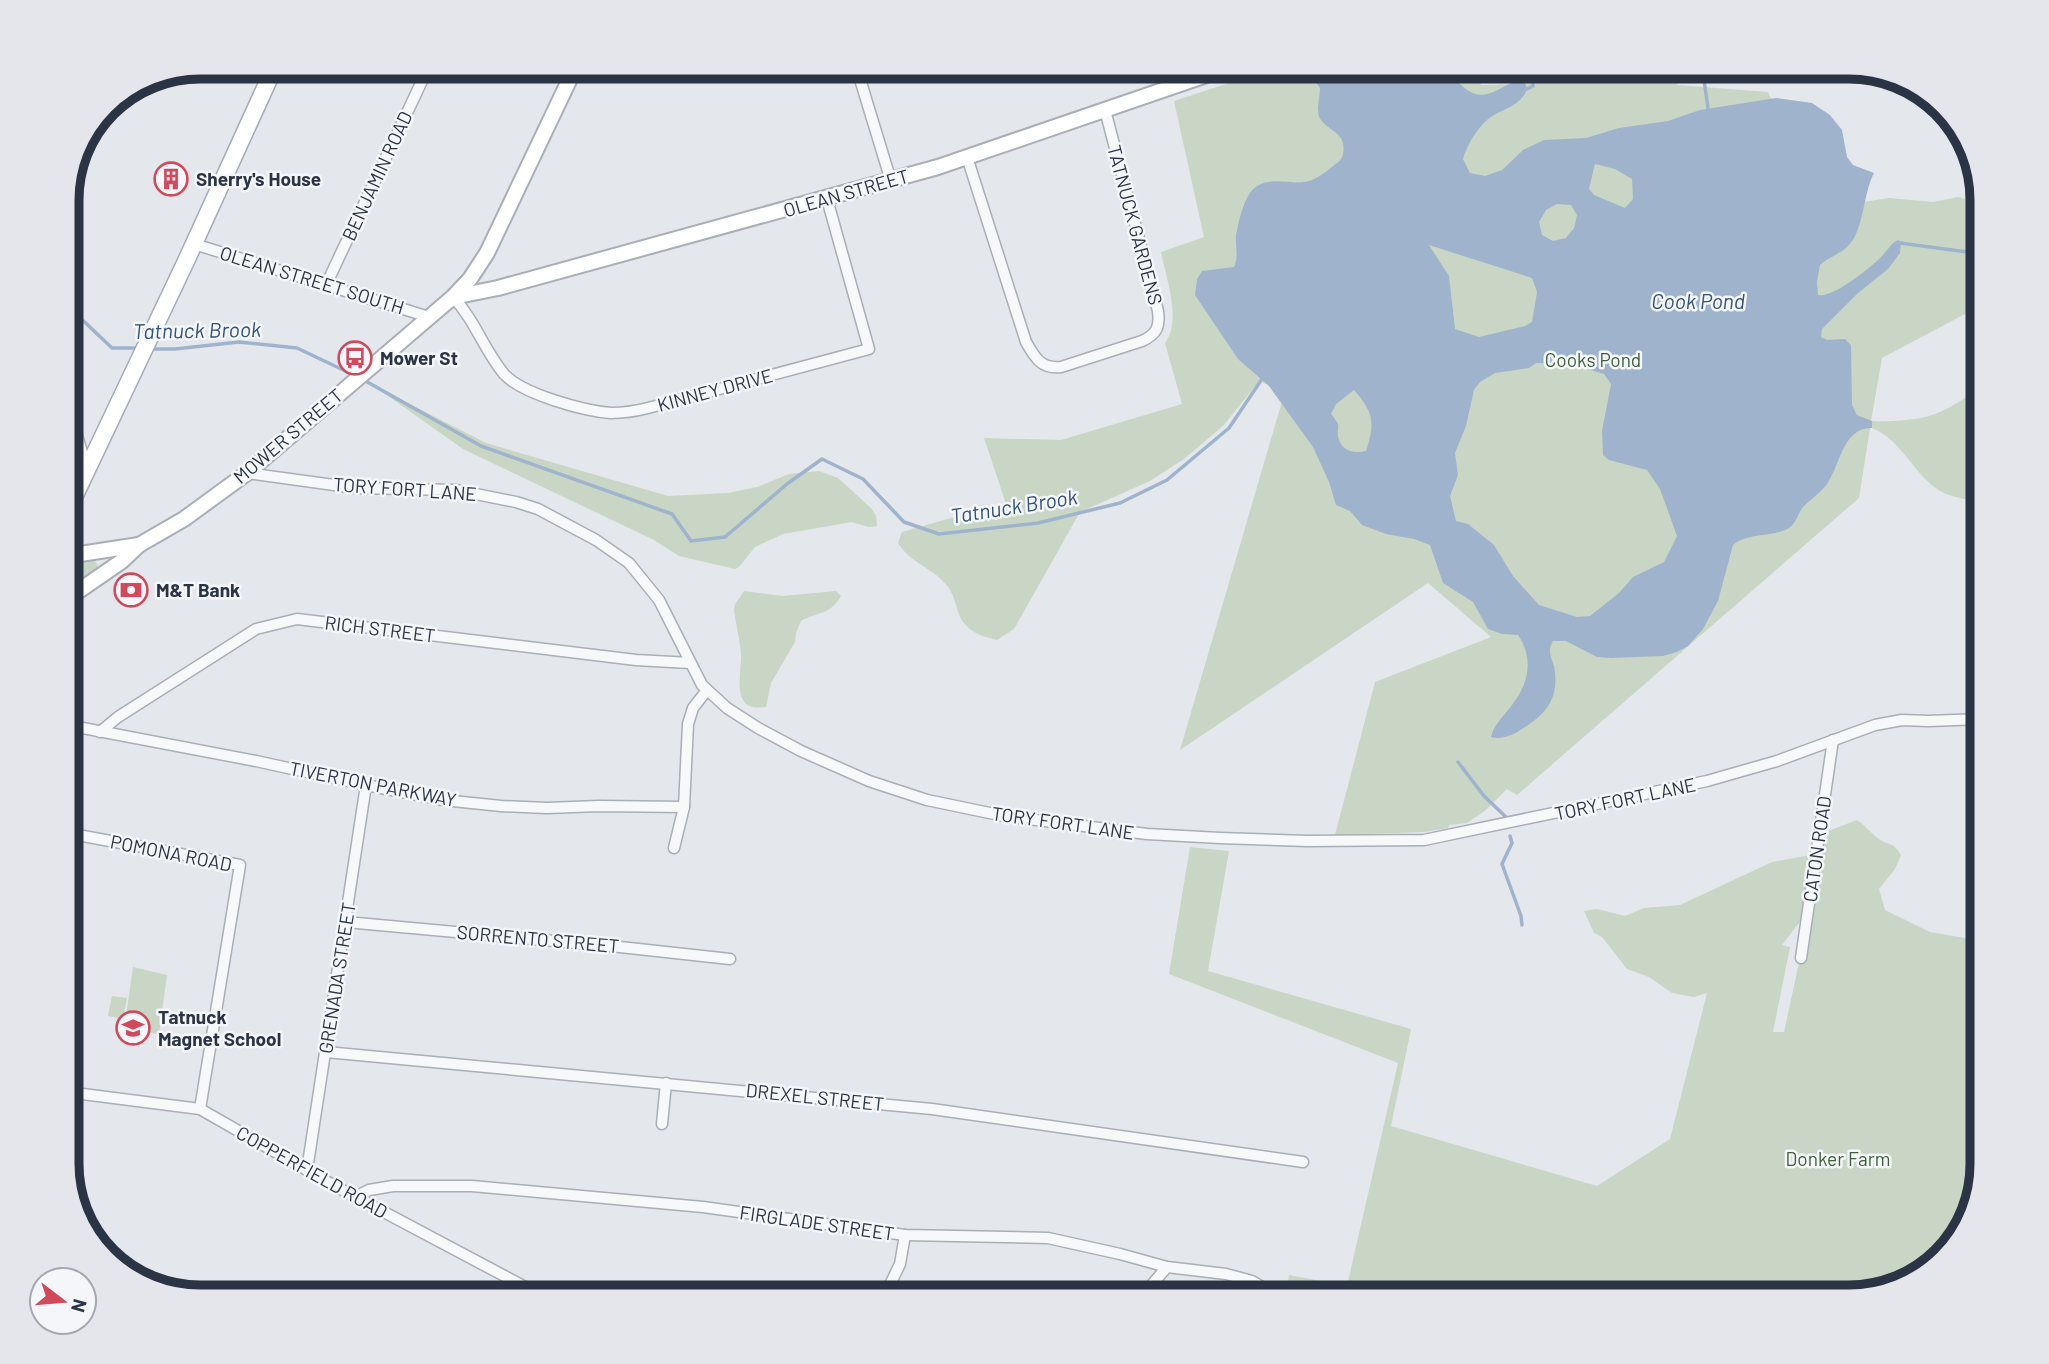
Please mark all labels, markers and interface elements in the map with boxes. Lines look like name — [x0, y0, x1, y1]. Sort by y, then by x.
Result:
street label: BENJAMIN ROAD — [336, 107, 417, 244]
street label: TATNUCK GARDENS — [1103, 142, 1168, 307]
building icon: Sherry's House — [152, 160, 190, 198]
street label: OLEAN STREET — [781, 164, 911, 221]
place label: Sherry's House — [196, 167, 321, 190]
street label: OLEAN STREET SOUTH — [217, 241, 407, 319]
water label: Cook Pond — [1651, 288, 1745, 313]
water label: Tatnuck Brook — [133, 316, 262, 343]
bus stop icon: Mower St — [336, 339, 374, 377]
place label: Mower St — [380, 346, 458, 369]
park label: Cooks Pond — [1545, 348, 1641, 371]
street label: KINNEY DRIVE — [655, 363, 775, 416]
street label: MOWER STREET — [228, 383, 347, 488]
street label: TORY FORT LANE — [333, 472, 477, 505]
water label: Tatnuck Brook — [948, 483, 1080, 528]
bank icon: M&T Bank — [112, 571, 150, 609]
place label: M&T Bank — [156, 578, 240, 601]
street label: RICH STREET — [323, 610, 437, 647]
street label: TIVERTON PARKWAY — [288, 756, 459, 811]
street label: TORY FORT LANE — [1552, 772, 1698, 825]
street label: CATON ROAD — [1798, 794, 1835, 903]
street label: TORY FORT LANE — [990, 801, 1136, 844]
street label: POMONA ROAD — [108, 829, 234, 876]
street label: GRENADA STREET — [313, 901, 360, 1055]
street label: SORRENTO STREET — [456, 920, 620, 957]
place label: Tatnuck Magnet School — [158, 1005, 281, 1050]
school or university icon: Tatnuck Magnet School — [114, 1009, 152, 1047]
street label: DREXEL STREET — [745, 1078, 885, 1115]
street label: COPPERFIELD ROAD — [233, 1120, 392, 1223]
park label: Donker Farm — [1786, 1147, 1890, 1170]
street label: FIRGLADE STREET — [738, 1200, 896, 1245]
north arrow — [28, 1266, 98, 1336]
text: N — [67, 1297, 93, 1315]

